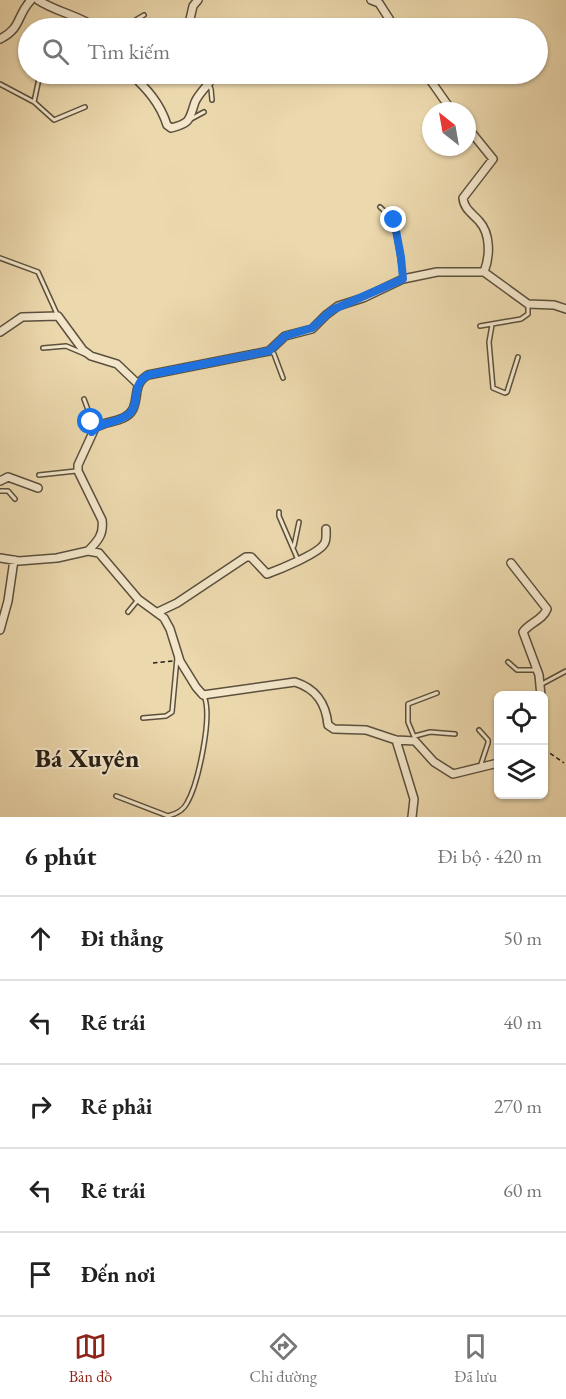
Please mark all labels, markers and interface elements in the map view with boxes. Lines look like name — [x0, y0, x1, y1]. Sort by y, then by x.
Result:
search box — [18, 18, 548, 84]
icon: search — [39, 35, 72, 68]
text: Tìm kiếm — [87, 37, 170, 66]
north arrow — [422, 102, 476, 156]
route end — [380, 206, 406, 232]
route start — [77, 408, 103, 434]
map controls — [494, 691, 548, 799]
button: locate — [494, 691, 548, 745]
district label: Bá Xuyên — [35, 741, 140, 775]
button: layers — [494, 745, 548, 799]
text: 6 phút — [24, 839, 96, 873]
text: Đi bộ · 420 m — [437, 843, 542, 869]
icon: ahead — [24, 922, 57, 955]
text: Đi thẳng — [81, 924, 163, 953]
text: 50 m — [503, 925, 542, 951]
icon: left — [24, 1006, 57, 1039]
text: Rẽ trái — [81, 1008, 146, 1037]
text: 40 m — [503, 1009, 542, 1035]
icon: right — [24, 1090, 57, 1123]
text: Rẽ phải — [81, 1092, 152, 1121]
text: 270 m — [494, 1093, 542, 1119]
icon: left — [24, 1174, 57, 1207]
text: Rẽ trái — [81, 1176, 146, 1205]
text: 60 m — [503, 1177, 542, 1203]
icon: arrive — [24, 1258, 57, 1291]
text: Đến nơi — [81, 1260, 156, 1289]
tab: Bản đồ — [69, 1330, 112, 1387]
tab: Chỉ đường — [250, 1330, 317, 1387]
tab: Đã lưu — [454, 1330, 497, 1387]

